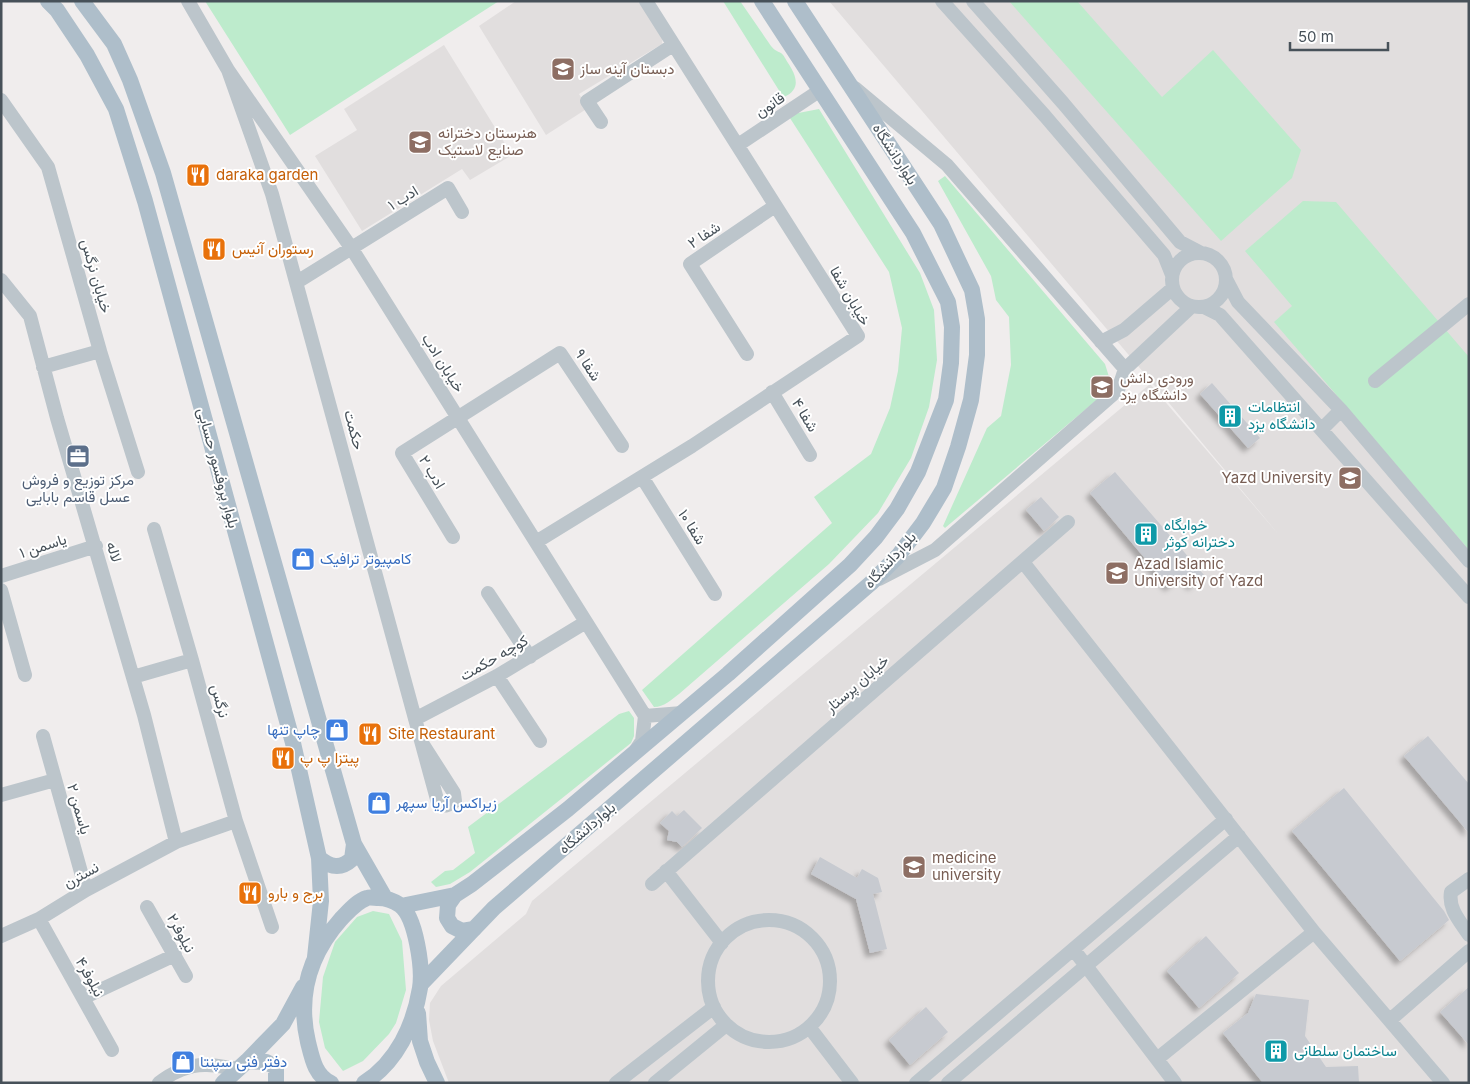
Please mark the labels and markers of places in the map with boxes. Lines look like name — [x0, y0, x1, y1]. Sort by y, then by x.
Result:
school or university icon: دبستان آینه ساز — [550, 56, 576, 82]
place label: دبستان آینه ساز — [579, 59, 674, 78]
place label: هنرستان دخترانه صنایع لاستیک — [438, 123, 537, 161]
school or university icon: هنرستان دخترانه صنایع لاستیک — [407, 129, 433, 155]
restaurant icon: daraka garden — [185, 162, 211, 188]
place label: daraka garden — [216, 165, 318, 184]
restaurant icon: رستوران آنیس — [201, 236, 227, 262]
place label: رستوران آنیس — [232, 239, 314, 259]
place label: ورودی دانش دانشگاه یزد — [1120, 368, 1194, 404]
school or university icon: ورودی دانش دانشگاه یزد — [1089, 374, 1115, 400]
place label: انتظامات دانشگاه یزد — [1248, 397, 1315, 433]
building icon: انتظامات دانشگاه یزد — [1217, 403, 1243, 429]
office icon: مرکز توزیع و فروش عسل قاسم بابایی — [65, 443, 91, 469]
school or university icon: Yazd University — [1337, 465, 1363, 491]
place label: Yazd University — [1222, 468, 1333, 487]
place label: مرکز توزیع و فروش عسل قاسم بابایی — [22, 470, 134, 507]
place label: خوابگاه دخترانه کوثر — [1163, 515, 1235, 551]
building icon: خوابگاه دخترانه کوثر — [1133, 521, 1159, 547]
shop icon: کامپیوتر ترافیک — [290, 546, 316, 572]
place label: کامپیوتر ترافیک — [320, 549, 412, 569]
place label: Azad Islamic University of Yazd — [1134, 554, 1263, 590]
school or university icon: Azad Islamic University of Yazd — [1104, 560, 1130, 586]
shop icon: چاپ تنها — [324, 717, 350, 743]
place label: چاپ تنها — [267, 720, 320, 740]
restaurant icon: Site Restaurant — [357, 721, 383, 747]
place label: Site Restaurant — [388, 724, 495, 743]
restaurant icon: پیتزا پ پ — [270, 745, 296, 771]
place label: پیتزا پ پ — [300, 748, 359, 768]
shop icon: زیراکس آریا سپهر — [366, 790, 392, 816]
place label: زیراکس آریا سپهر — [395, 793, 497, 813]
place label: medicine university — [932, 848, 1002, 884]
school or university icon: medicine university — [901, 854, 927, 880]
restaurant icon: برج و بارو — [237, 880, 263, 906]
place label: برج و بارو — [268, 883, 323, 904]
building icon: ساختمان سلطانی — [1263, 1038, 1289, 1064]
place label: ساختمان سلطانی — [1294, 1041, 1397, 1061]
shop icon: دفتر فنی سپنتا — [170, 1049, 196, 1075]
place label: دفتر فنی سپنتا — [200, 1052, 287, 1072]

